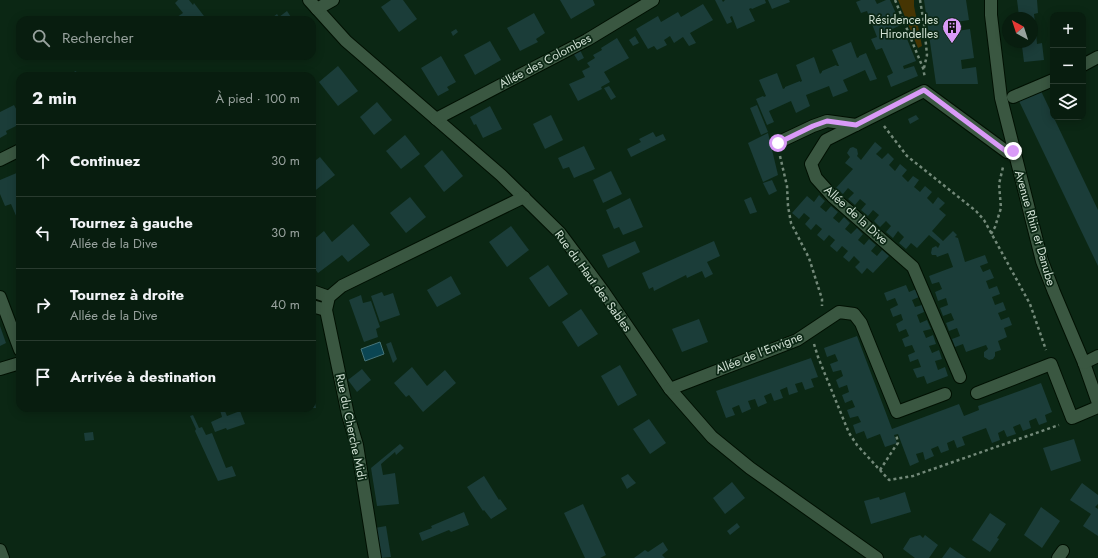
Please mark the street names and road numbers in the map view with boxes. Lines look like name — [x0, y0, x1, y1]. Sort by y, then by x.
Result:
street label: Allée des Colombes — [496, 29, 594, 93]
street label: Avenue Rhin et Danube — [1010, 168, 1060, 288]
street label: Allée de la Dive — [820, 181, 892, 249]
street label: Rue du Haut des Sables — [550, 227, 636, 335]
street label: Allée de l'Envigne — [713, 327, 805, 379]
street label: Rue du Cherche Midi — [331, 372, 371, 482]

